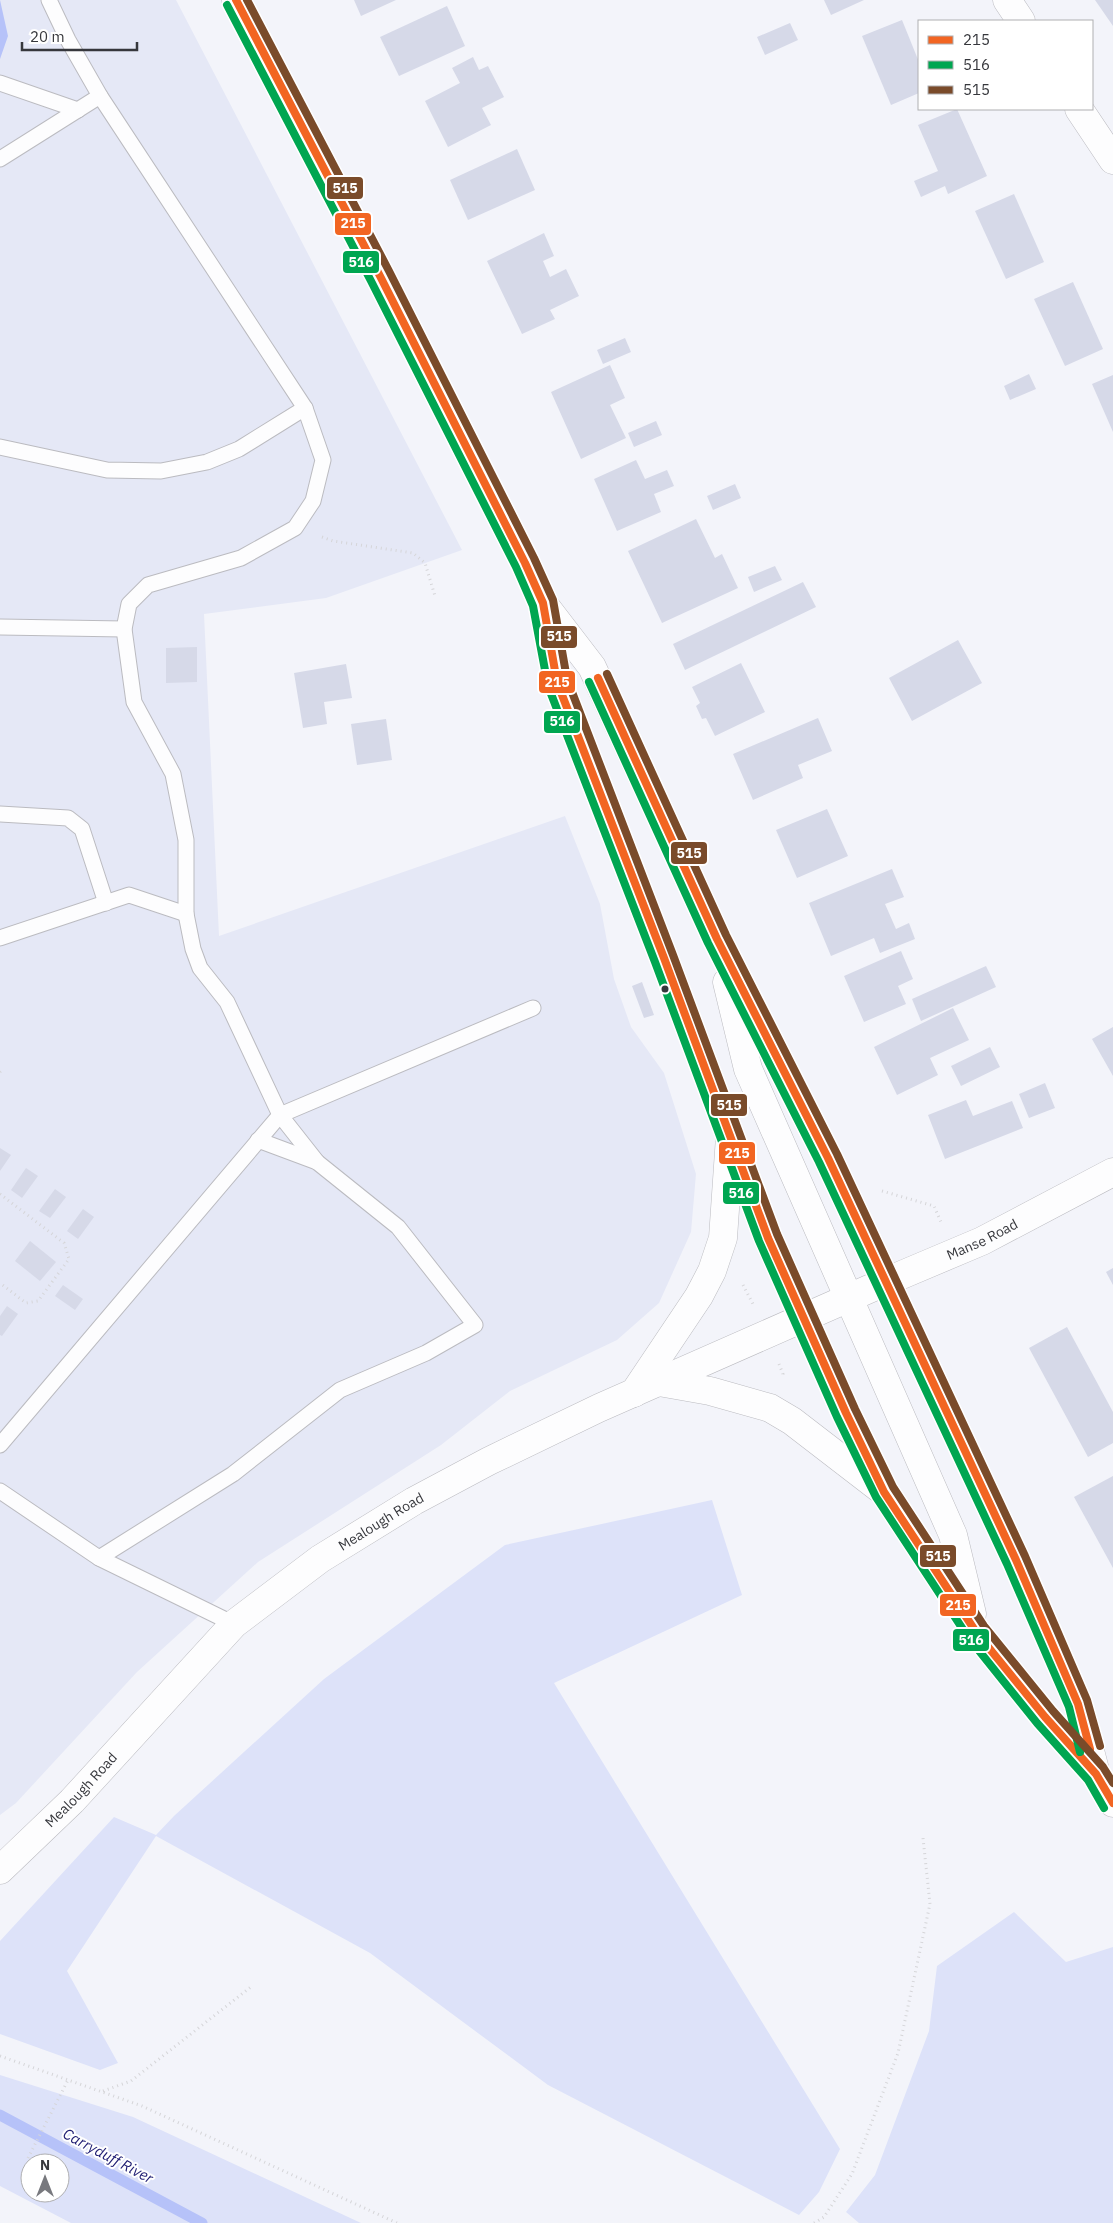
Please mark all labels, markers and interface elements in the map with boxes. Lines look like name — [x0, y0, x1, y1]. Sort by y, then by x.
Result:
scale bar — [22, 20, 138, 52]
legend — [918, 20, 1093, 110]
text: 20 m — [30, 27, 65, 46]
text: 215 — [963, 30, 990, 49]
text: 516 — [963, 55, 990, 74]
text: 515 — [963, 80, 990, 99]
line badge: 515 — [326, 176, 364, 200]
text: 515 — [332, 179, 358, 197]
line badge: 215 — [334, 212, 372, 236]
text: 215 — [340, 214, 366, 232]
line badge: 516 — [342, 250, 380, 274]
text: 516 — [348, 253, 374, 271]
line badge: 515 — [540, 625, 578, 649]
text: 515 — [546, 627, 572, 645]
line badge: 215 — [538, 670, 576, 694]
text: 215 — [544, 673, 570, 691]
line badge: 516 — [543, 710, 581, 734]
text: 516 — [549, 712, 575, 730]
line badge: 515 — [670, 841, 708, 865]
text: 515 — [676, 844, 702, 862]
unlabelled marker — [660, 984, 670, 994]
line badge: 515 — [710, 1093, 748, 1117]
text: 515 — [716, 1096, 742, 1114]
line badge: 215 — [718, 1141, 756, 1165]
text: 215 — [724, 1144, 750, 1162]
line badge: 516 — [722, 1181, 760, 1205]
text: 516 — [728, 1184, 754, 1202]
street label: Manse Road — [944, 1215, 1021, 1264]
street label: Mealough Road — [335, 1489, 427, 1555]
line badge: 515 — [919, 1544, 957, 1568]
text: 515 — [925, 1547, 951, 1565]
line badge: 215 — [939, 1593, 977, 1617]
text: 215 — [945, 1596, 971, 1614]
line badge: 516 — [952, 1628, 990, 1652]
text: 516 — [958, 1631, 984, 1649]
street label: Mealough Road — [41, 1749, 121, 1831]
water label: Carryduff River — [60, 2124, 157, 2188]
north arrow — [20, 2153, 70, 2203]
text: N — [40, 2156, 50, 2174]

